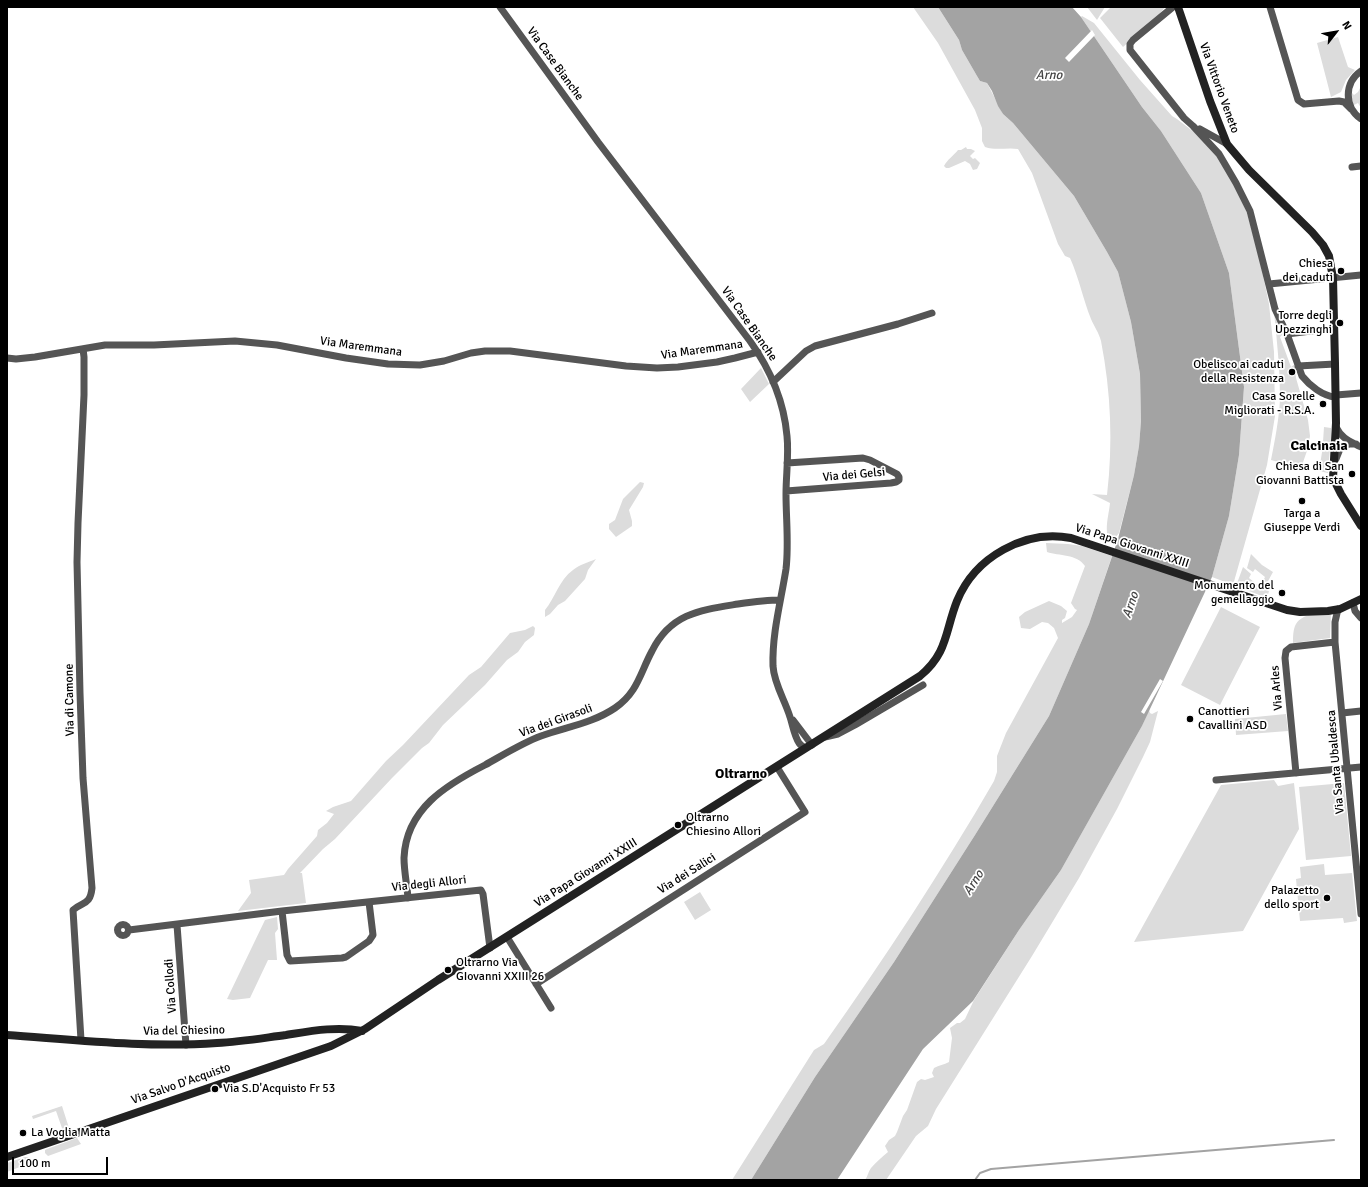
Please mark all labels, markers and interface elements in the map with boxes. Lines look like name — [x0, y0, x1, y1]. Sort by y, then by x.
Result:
north arrow — [1316, 12, 1356, 52]
text: N — [1339, 19, 1354, 32]
street label: Via Case Bianche — [524, 24, 586, 104]
street label: Via Vittorio Veneto — [1196, 41, 1242, 135]
water label: Arno — [1036, 68, 1062, 84]
place label: Chiesa dei caduti — [1283, 257, 1333, 285]
marker: Chiesa dei caduti — [1336, 266, 1346, 276]
street label: Via Case Bianche — [718, 284, 780, 364]
place label: Torre degli Upezzinghi — [1275, 309, 1332, 337]
marker: Torre degli Upezzinghi — [1335, 318, 1345, 328]
street label: Via Maremmana — [319, 334, 403, 360]
street label: Via Maremmana — [660, 337, 744, 363]
place label: Obelisco ai caduti della Resistenza — [1193, 358, 1284, 386]
marker: Obelisco ai caduti della Resistenza — [1287, 367, 1297, 377]
place label: Casa Sorelle Migliorati - R.S.A. — [1224, 390, 1315, 418]
marker: Casa Sorelle Migliorati - R.S.A. — [1318, 399, 1328, 409]
district label: Calcinaia — [1290, 438, 1348, 454]
place label: Chiesa di San Giovanni Battista — [1256, 460, 1344, 488]
street label: Via dei Gelsi — [822, 465, 886, 485]
marker: Chiesa di San Giovanni Battista — [1347, 469, 1357, 479]
marker: Targa a Giuseppe Verdi — [1297, 496, 1307, 506]
place label: Targa a Giuseppe Verdi — [1264, 507, 1340, 535]
street label: Via Papa Giovanni XXIII — [1073, 521, 1191, 571]
place label: Monumento del gemellaggio — [1194, 579, 1274, 607]
marker: Monumento del gemellaggio — [1277, 588, 1287, 598]
water label: Arno — [1119, 590, 1143, 620]
street label: Via di Camone — [62, 664, 78, 736]
street label: Via Arles — [1268, 665, 1286, 711]
street label: Via dei Girasoli — [517, 701, 595, 741]
place label: Canottieri Cavallini ASD — [1198, 705, 1267, 733]
street label: Via Santa Ubaldesca — [1324, 709, 1348, 815]
marker: Canottieri Cavallini ASD — [1185, 714, 1195, 724]
district label: Oltrarno — [715, 766, 767, 782]
place label: Oltrarno Chiesino Allori — [686, 811, 761, 839]
marker: Oltrarno Chiesino Allori — [673, 820, 683, 830]
street label: Via Papa Giovanni XXIII — [532, 835, 640, 911]
street label: Via dei Salici — [655, 851, 719, 897]
water label: Arno — [960, 868, 988, 898]
street label: Via degli Allori — [391, 873, 467, 895]
place label: Palazetto dello sport — [1264, 884, 1319, 912]
marker: Palazetto dello sport — [1322, 893, 1332, 903]
place label: Oltrarno Via GIovanni XXIII 26 — [456, 956, 544, 984]
street label: Via Collodi — [162, 958, 180, 1014]
marker: Oltrarno Via GIovanni XXIII 26 — [443, 965, 453, 975]
street label: Via del Chiesino — [143, 1023, 225, 1039]
street label: Via Salvo D'Acquisto — [129, 1060, 233, 1108]
place label: Via S.D'Acquisto Fr 53 — [223, 1082, 335, 1096]
marker: Via S.D'Acquisto Fr 53 — [210, 1084, 220, 1094]
place label: La Voglia Matta — [31, 1126, 110, 1140]
marker: La Voglia Matta — [18, 1128, 28, 1138]
scale bar — [14, 1149, 110, 1175]
text: 100 m — [19, 1156, 51, 1171]

